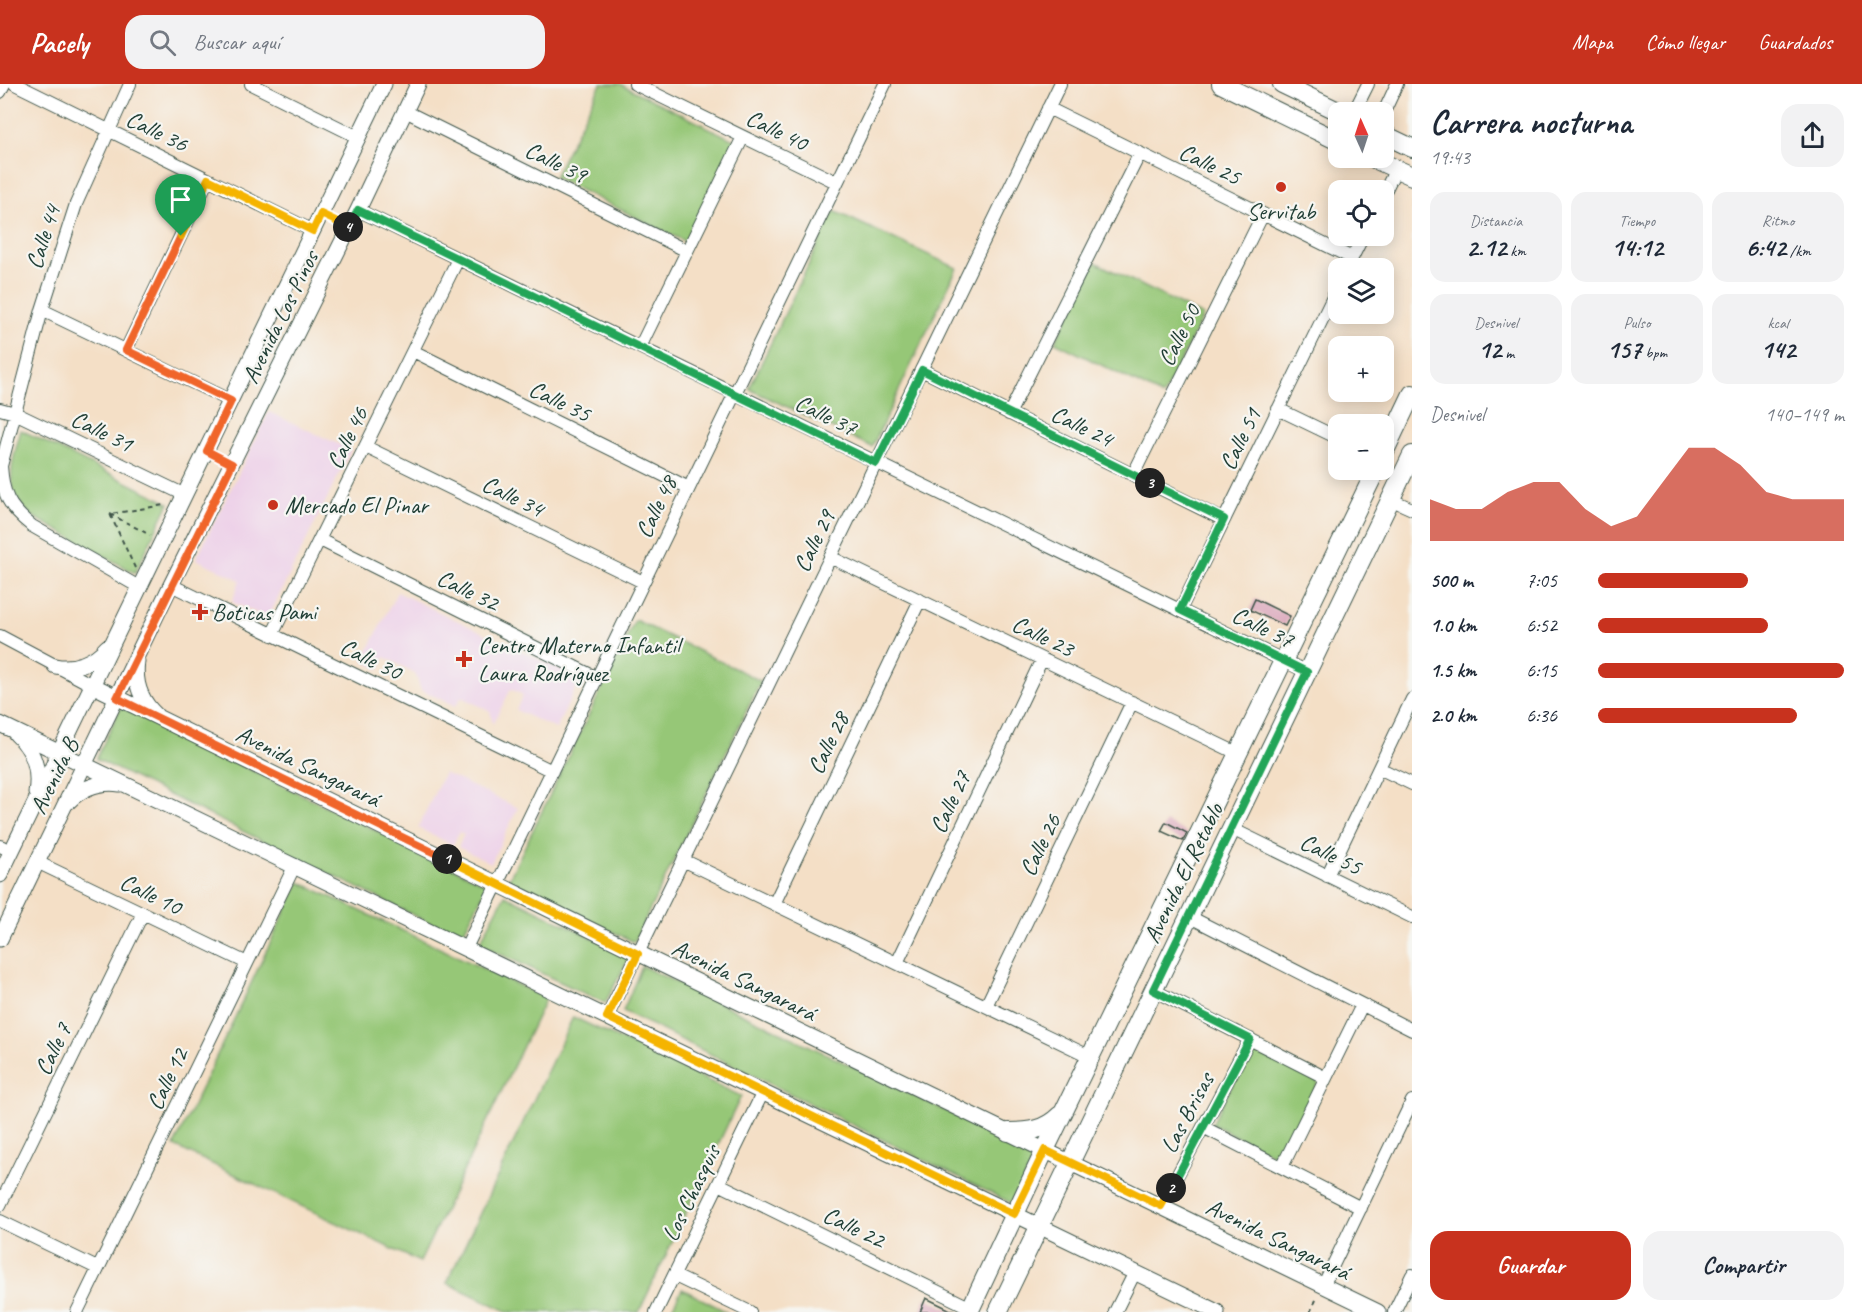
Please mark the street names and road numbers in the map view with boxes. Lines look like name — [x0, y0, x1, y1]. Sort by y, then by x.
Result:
street label: Calle 40 — [741, 102, 815, 159]
street label: Calle 36 — [121, 103, 194, 159]
street label: Calle 39 — [520, 134, 594, 191]
street label: Calle 25 — [1174, 136, 1247, 192]
street label: Calle 44 — [19, 199, 68, 273]
street label: Avenida Los Pinos — [235, 244, 326, 388]
street label: Calle 50 — [1151, 297, 1208, 371]
street label: Calle 35 — [524, 373, 597, 429]
street label: Calle 37 — [790, 387, 863, 443]
street label: Calle 24 — [1046, 398, 1120, 455]
street label: Calle 46 — [319, 401, 375, 474]
street label: Calle 51 — [1212, 402, 1268, 475]
street label: Calle 31 — [66, 403, 139, 459]
street label: Calle 34 — [477, 468, 551, 525]
street label: Calle 48 — [628, 469, 685, 543]
street label: Calle 29 — [786, 503, 843, 577]
street label: Calle 32 — [432, 562, 506, 619]
street label: Calle 37 — [1227, 599, 1300, 655]
street label: Calle 23 — [1007, 608, 1081, 665]
street label: Calle 30 — [335, 631, 409, 688]
street label: Calle 28 — [800, 705, 857, 779]
street label: Avenida Sangarará — [231, 718, 387, 815]
street label: Avenida B — [23, 732, 86, 819]
street label: Calle 27 — [923, 765, 978, 838]
street label: Avenida El Retablo — [1136, 797, 1230, 948]
street label: Calle 26 — [1012, 808, 1068, 881]
street label: Calle 55 — [1295, 826, 1368, 882]
street label: Calle 10 — [115, 866, 189, 923]
street label: Avenida Sangarará — [667, 932, 823, 1029]
street label: Calle 7 — [28, 1017, 79, 1080]
street label: Calle 12 — [139, 1041, 196, 1115]
street label: Las Brisas — [1153, 1065, 1222, 1158]
street label: Los Chasquis — [655, 1138, 728, 1246]
street label: Avenida Sangarará — [1201, 1191, 1357, 1288]
street label: Calle 22 — [818, 1199, 892, 1256]

